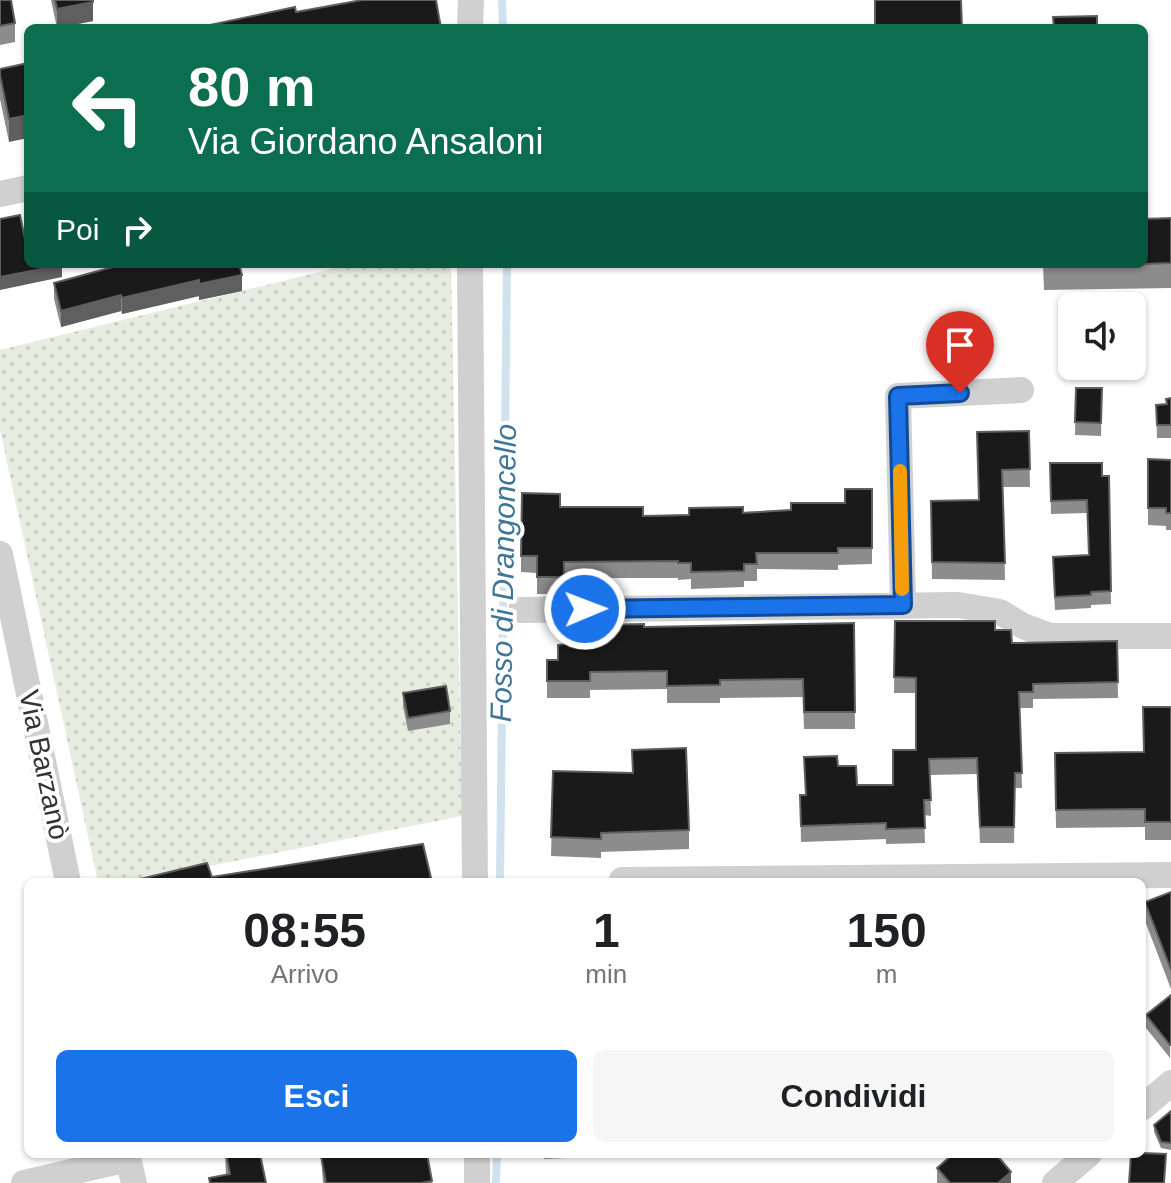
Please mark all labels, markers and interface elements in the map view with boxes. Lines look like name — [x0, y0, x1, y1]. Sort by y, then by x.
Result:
text: 80 m — [188, 55, 316, 118]
icon: left — [56, 56, 160, 160]
text: Via Giordano Ansaloni — [188, 121, 544, 162]
icon: right — [115, 208, 159, 252]
text: Poi — [56, 213, 99, 246]
map controls — [1058, 292, 1146, 380]
button: sound — [1058, 292, 1146, 380]
pin — [926, 311, 994, 393]
icon: arrive — [938, 323, 982, 367]
water label: Fosso di Drangoncello — [484, 423, 522, 723]
position arrow — [543, 567, 627, 651]
street label: Via Barzanò — [13, 687, 75, 843]
text: 08:55 — [243, 904, 366, 957]
text: 1 — [593, 904, 620, 957]
text: 150 — [847, 904, 927, 957]
text: Arrivo — [271, 959, 339, 989]
text: min — [585, 959, 627, 989]
text: m — [876, 959, 897, 989]
button: Esci — [56, 1050, 577, 1142]
button: Condividi — [593, 1050, 1114, 1142]

